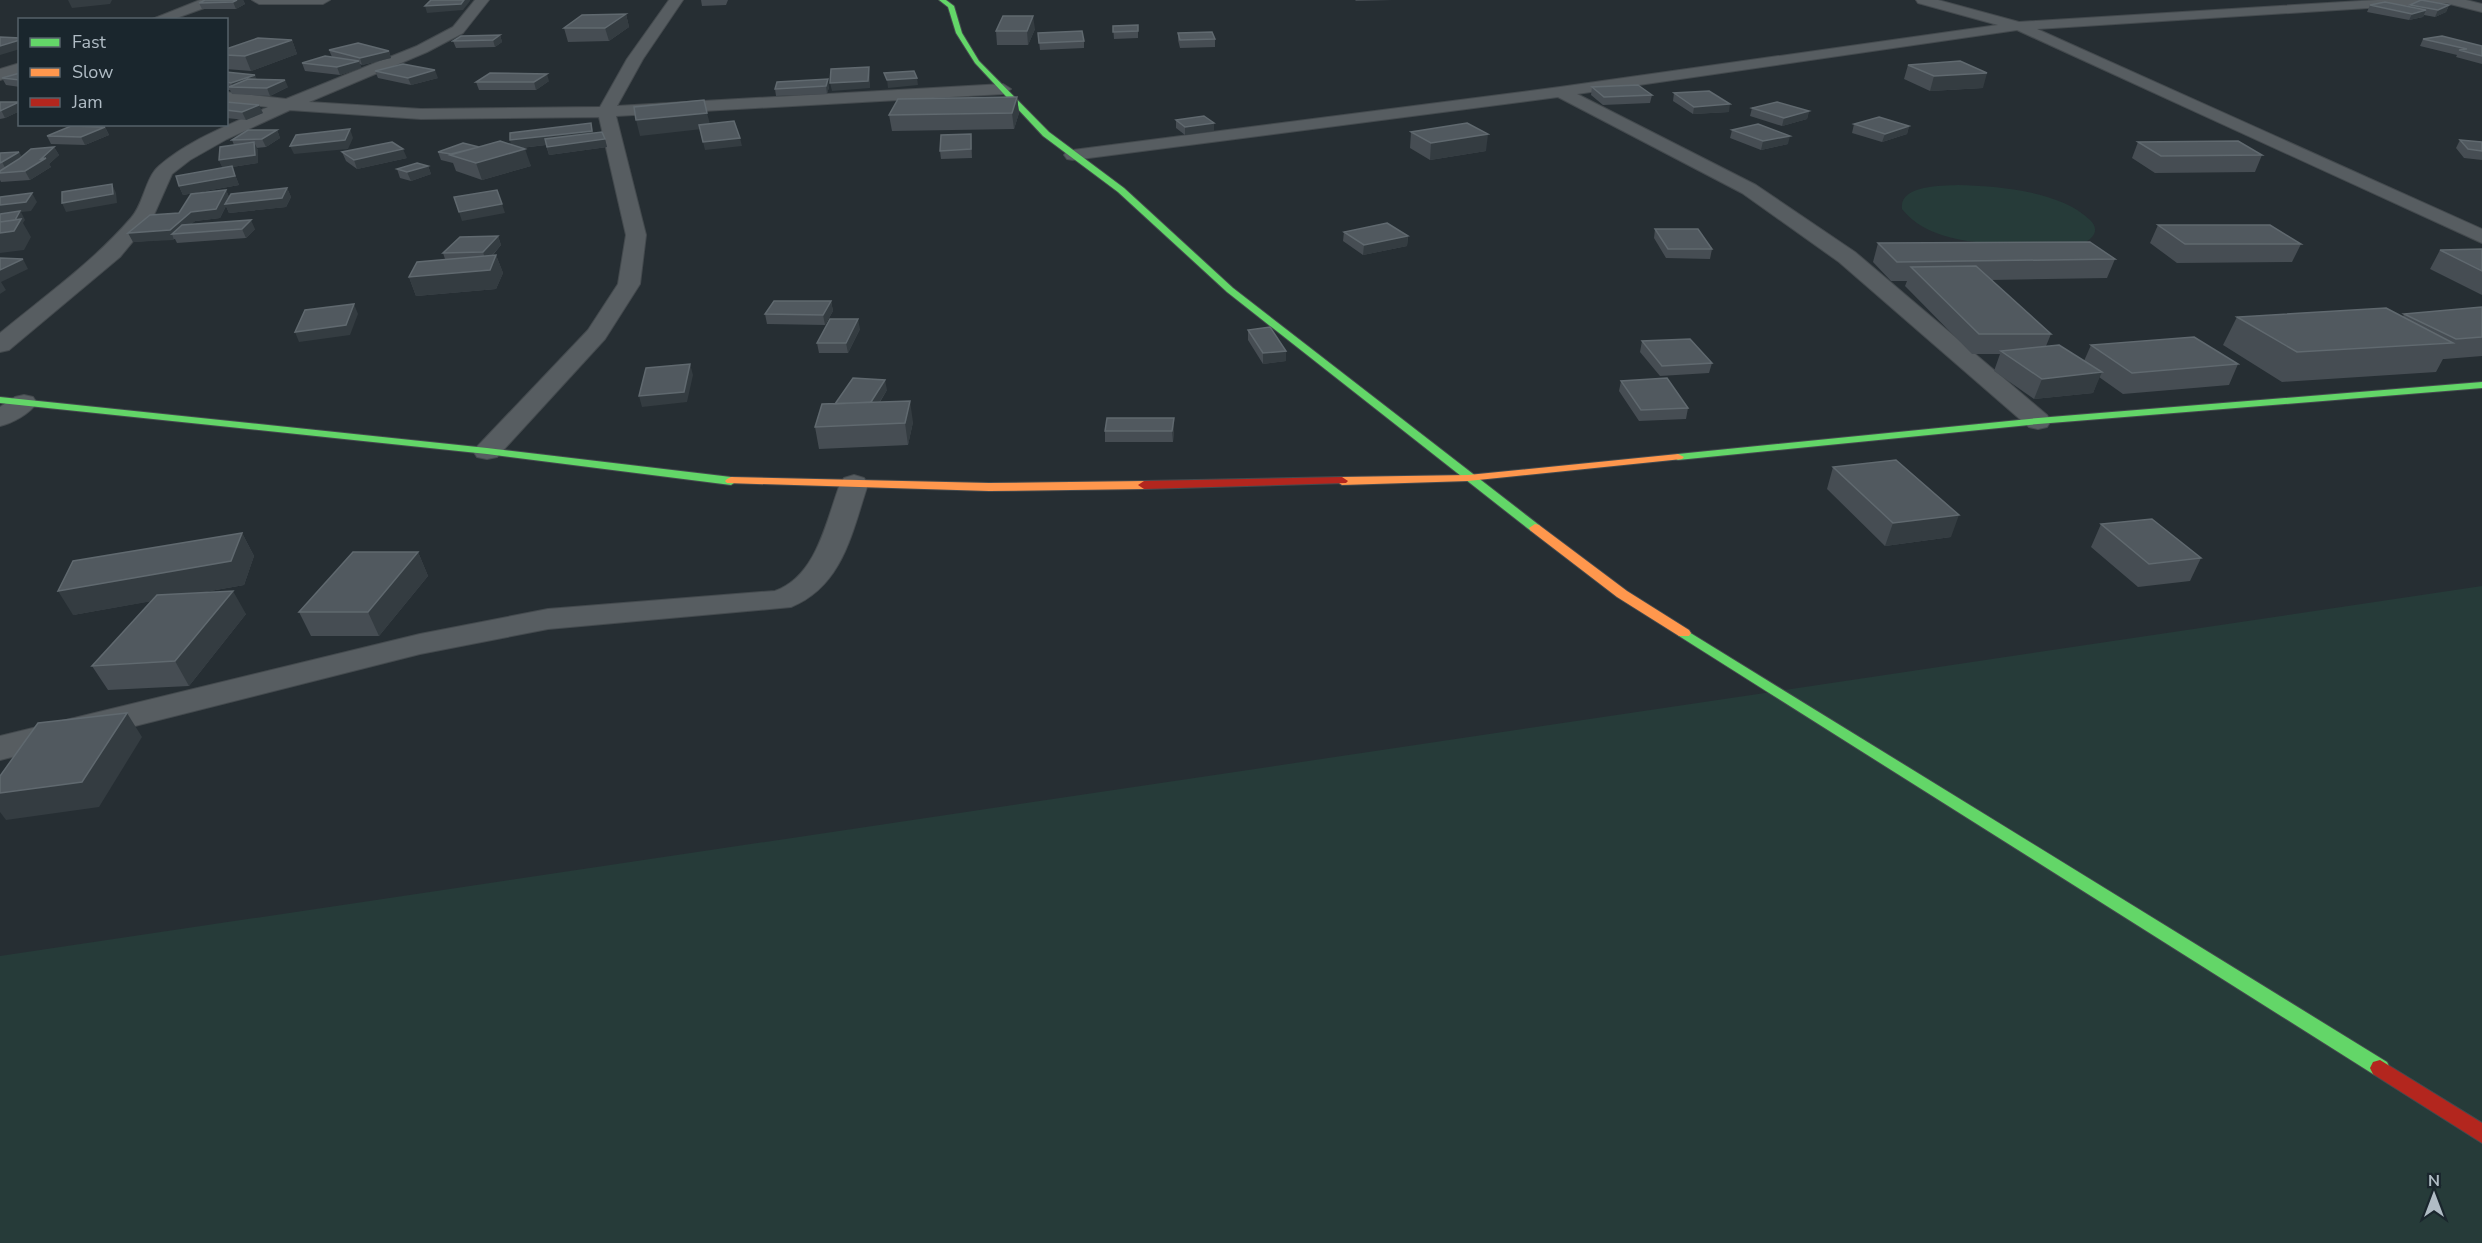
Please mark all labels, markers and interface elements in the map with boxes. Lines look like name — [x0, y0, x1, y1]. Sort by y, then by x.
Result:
legend — [18, 18, 228, 126]
text: Fast — [72, 30, 107, 54]
text: Slow — [72, 60, 113, 84]
text: Jam — [71, 90, 103, 114]
north arrow — [2404, 1165, 2464, 1225]
text: N — [2428, 1170, 2440, 1192]

